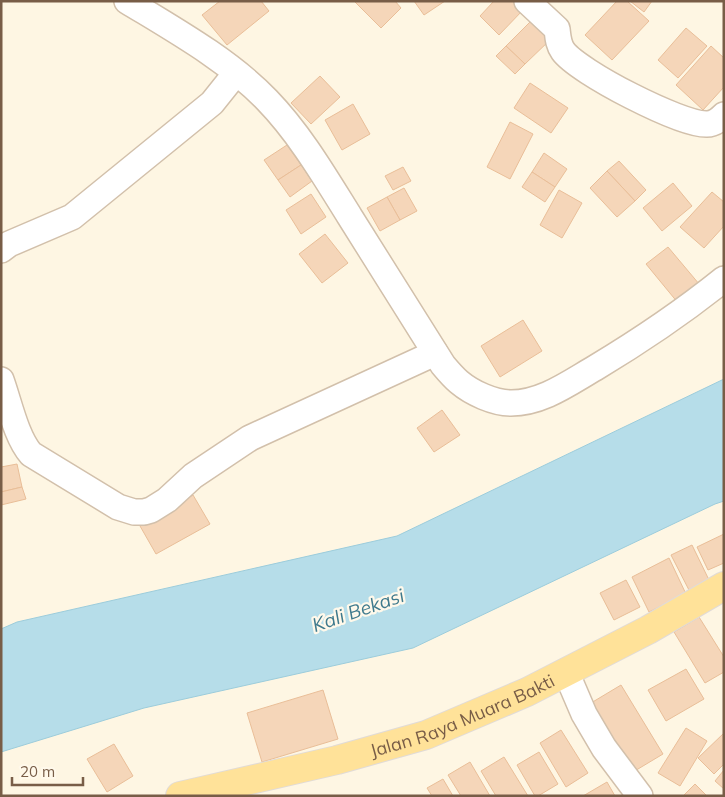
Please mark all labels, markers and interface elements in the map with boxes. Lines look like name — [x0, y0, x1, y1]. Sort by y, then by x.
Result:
water label: Kali Bekasi — [309, 583, 408, 637]
street label: Jalan Raya Muara Bakti — [367, 669, 558, 762]
scale bar — [12, 754, 84, 786]
text: 20 m — [20, 762, 55, 781]

